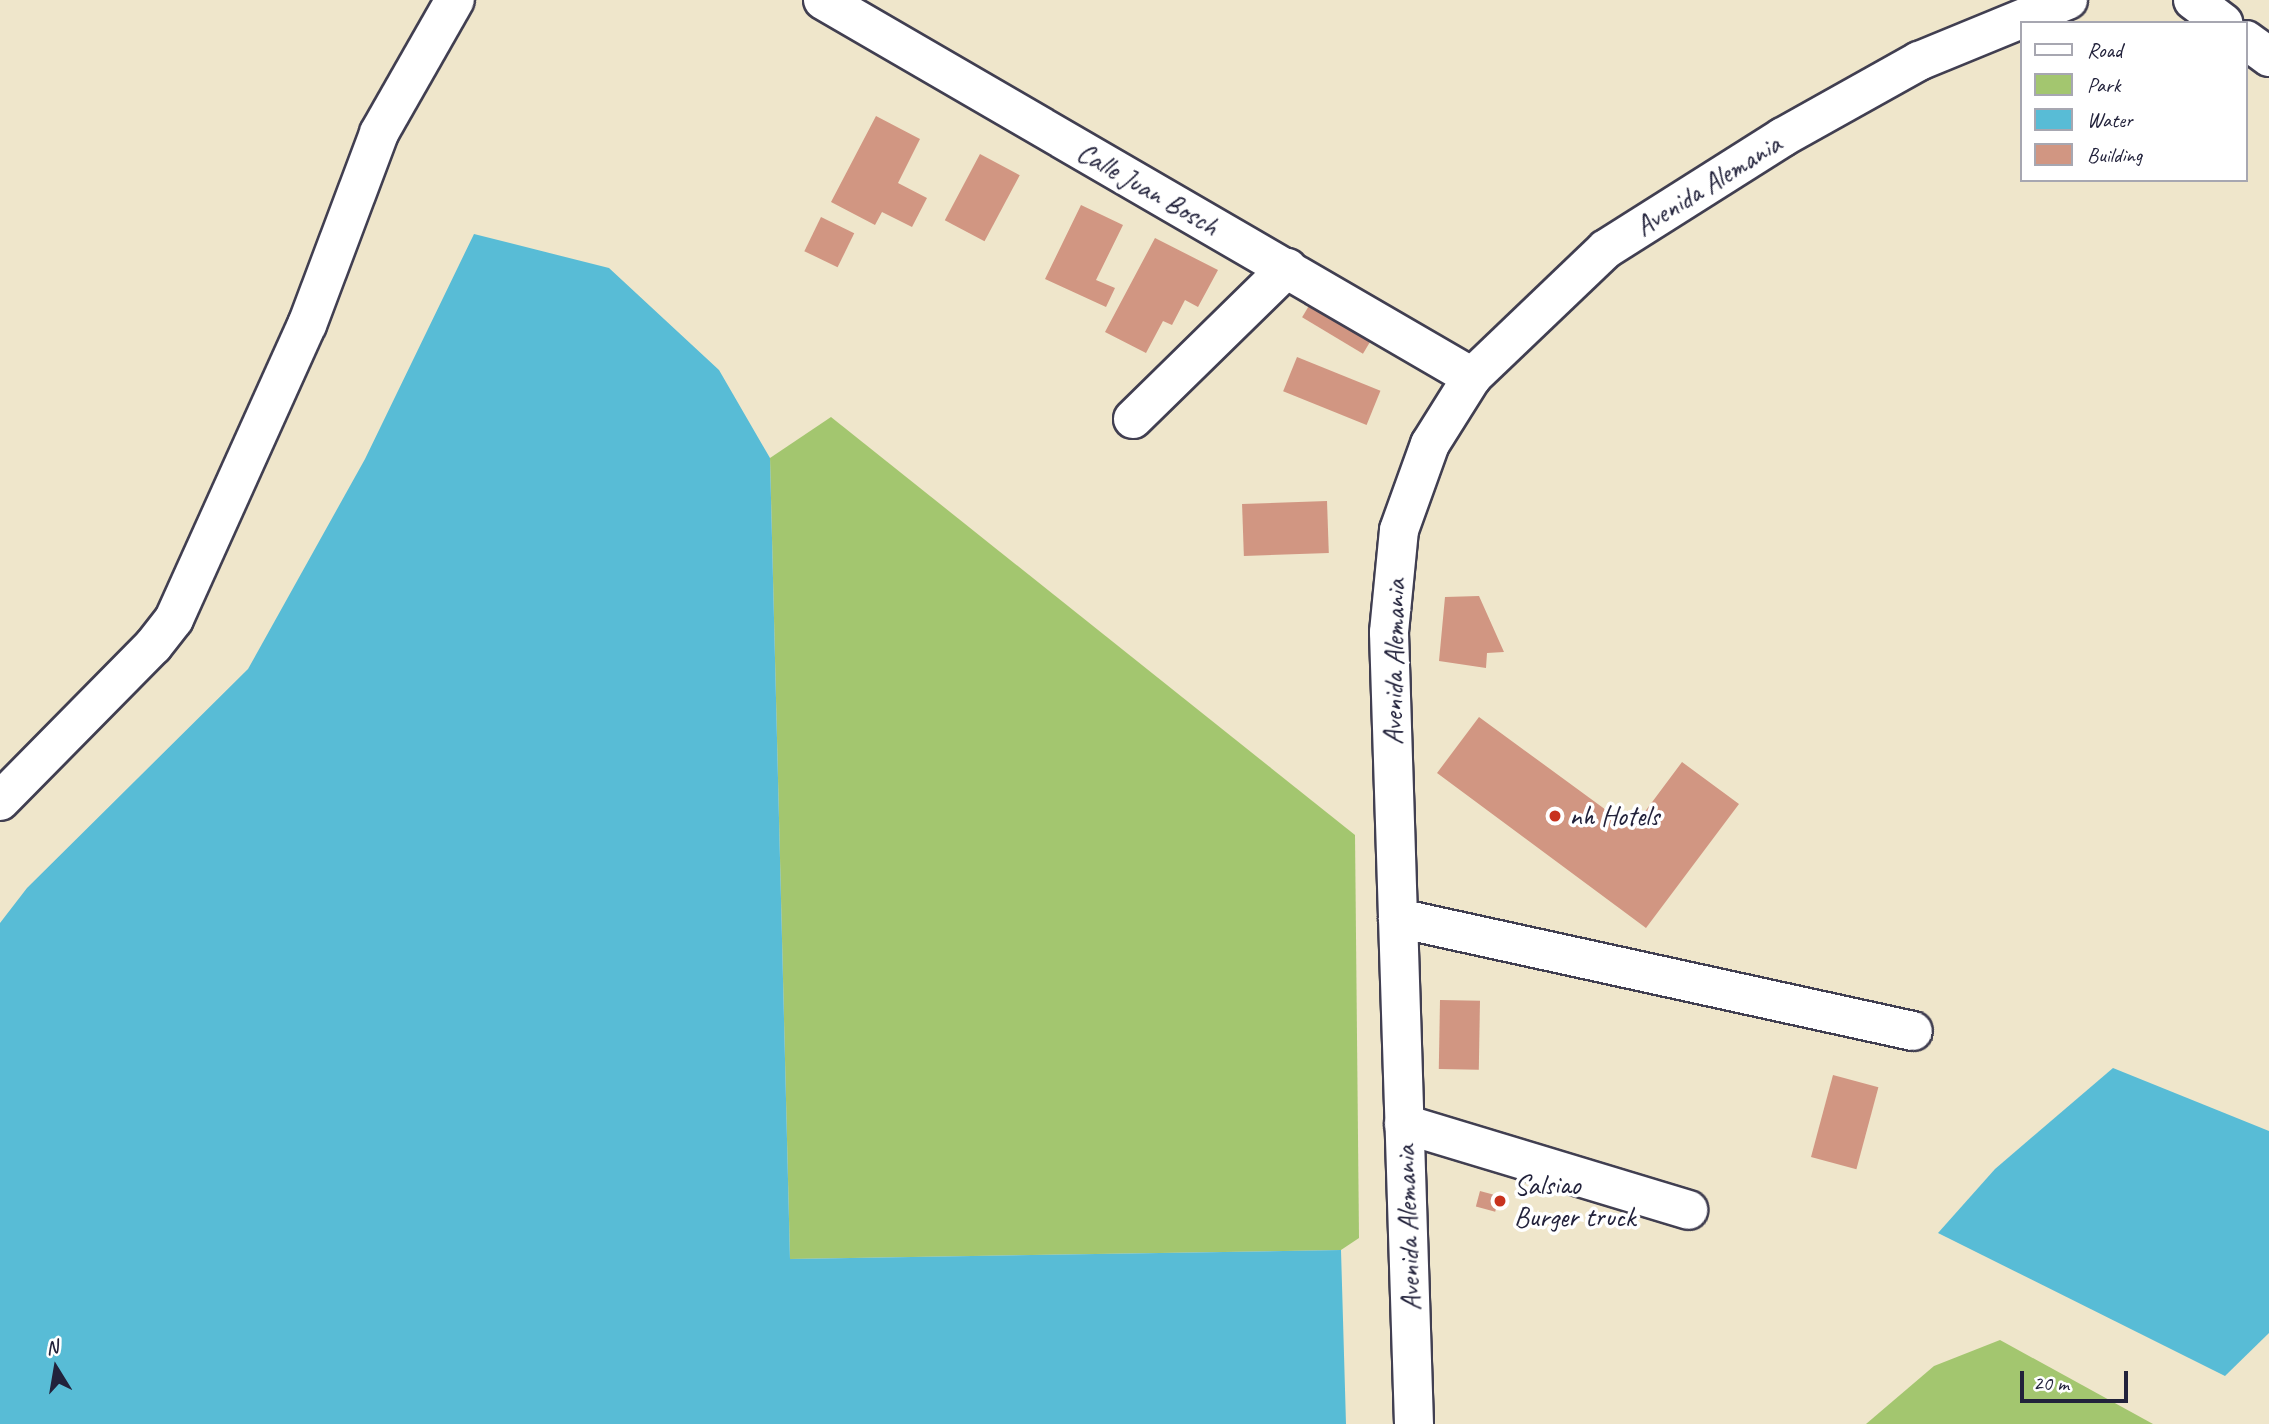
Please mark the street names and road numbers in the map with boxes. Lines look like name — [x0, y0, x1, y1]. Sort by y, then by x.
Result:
street label: Avenida Alemania — [1629, 127, 1787, 243]
street label: Calle Juan Bosch — [1072, 135, 1224, 243]
street label: Avenida Alemania — [1376, 579, 1412, 745]
street label: Avenida Alemania — [1388, 1145, 1428, 1311]

